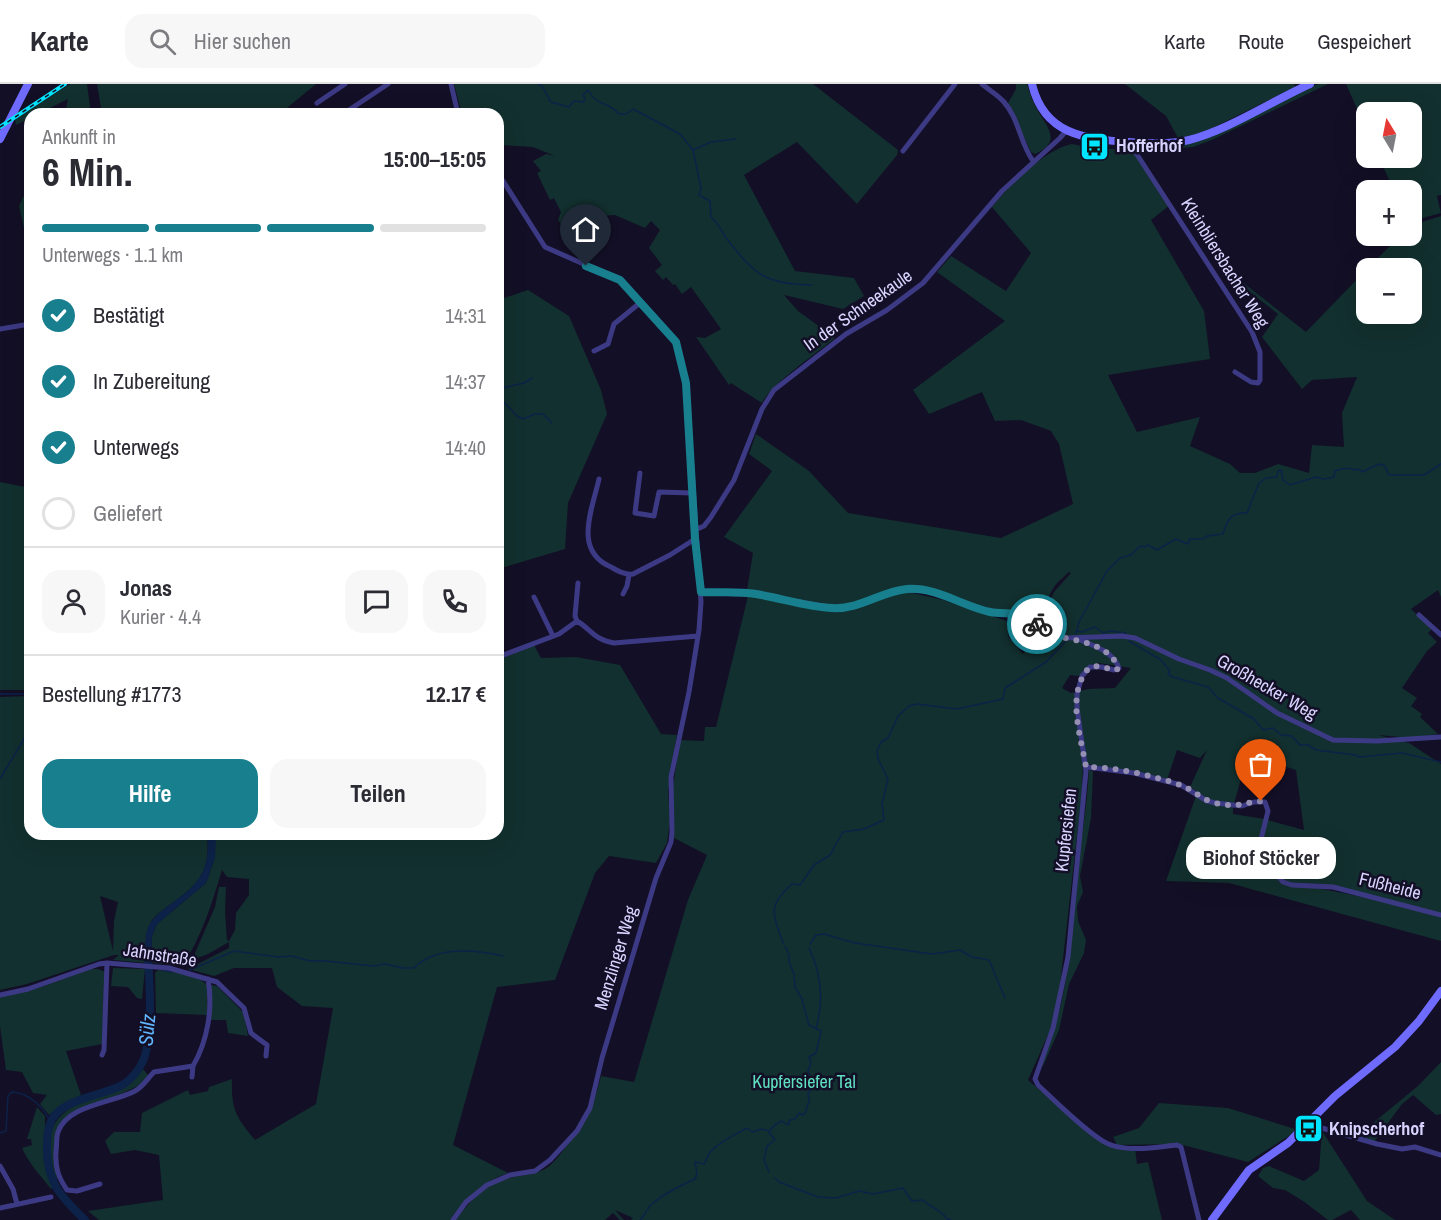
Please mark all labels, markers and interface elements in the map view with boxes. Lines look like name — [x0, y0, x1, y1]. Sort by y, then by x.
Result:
search box — [125, 14, 545, 68]
text: Karte — [30, 22, 89, 60]
icon: search — [146, 25, 179, 58]
text: Hier suchen — [194, 26, 291, 56]
text: Karte — [1164, 27, 1205, 56]
text: Route — [1238, 27, 1284, 56]
text: Gespeichert — [1317, 27, 1411, 56]
north arrow — [1356, 102, 1422, 168]
map controls — [1356, 102, 1422, 324]
text: Ankunft in — [42, 123, 116, 150]
bus stop icon: Hofferhof — [1079, 130, 1111, 162]
place label: Hofferhof — [1116, 133, 1182, 158]
text: 15:00–15:05 — [384, 144, 486, 174]
text: 6 Min. — [42, 146, 133, 198]
button: + — [1356, 180, 1422, 246]
street label: Kleinbliersbacher Weg — [1175, 193, 1276, 333]
pin — [560, 204, 611, 266]
icon: home — [569, 213, 602, 246]
text: Unterwegs · 1.1 km — [42, 241, 183, 268]
button: − — [1356, 258, 1422, 324]
street label: In der Schneekaule — [798, 263, 917, 356]
icon: check — [42, 299, 75, 332]
text: Bestätigt — [93, 300, 164, 330]
text: 14:31 — [445, 302, 486, 329]
icon: check — [42, 365, 75, 398]
text: In Zubereitung — [93, 366, 210, 396]
text: 14:37 — [445, 368, 486, 395]
icon: check — [42, 431, 75, 464]
text: Unterwegs — [93, 432, 179, 462]
text: 14:40 — [445, 434, 486, 461]
text: Geliefert — [93, 498, 162, 528]
button: person — [42, 570, 105, 633]
button: chat — [345, 570, 408, 633]
button: phone — [423, 570, 486, 633]
text: Jonas — [120, 573, 172, 603]
courier — [1007, 594, 1067, 654]
text: Kurier · 4.4 — [120, 603, 201, 630]
icon: bike — [1021, 608, 1054, 641]
street label: Großhecker Weg — [1212, 648, 1323, 726]
text: Bestellung #1773 — [42, 679, 181, 709]
text: 12.17 € — [426, 679, 486, 709]
pin — [1235, 739, 1286, 801]
icon: bag — [1244, 748, 1277, 781]
button: Hilfe — [42, 759, 258, 828]
button: Teilen — [270, 759, 486, 828]
street label: Kupfersiefen — [1049, 787, 1082, 873]
callout: Biohof Stöcker — [1186, 837, 1336, 879]
text: Biohof Stöcker — [1203, 844, 1319, 871]
street label: Fußheide — [1356, 866, 1424, 905]
street label: Menzlinger Weg — [588, 902, 643, 1013]
street label: Jahnstraße — [122, 936, 199, 973]
water label: Sülz — [132, 1012, 161, 1047]
park label: Kupfersiefer Tal — [752, 1069, 856, 1094]
bus stop icon: Knipscherhof — [1292, 1113, 1324, 1145]
place label: Knipscherhof — [1329, 1116, 1424, 1141]

